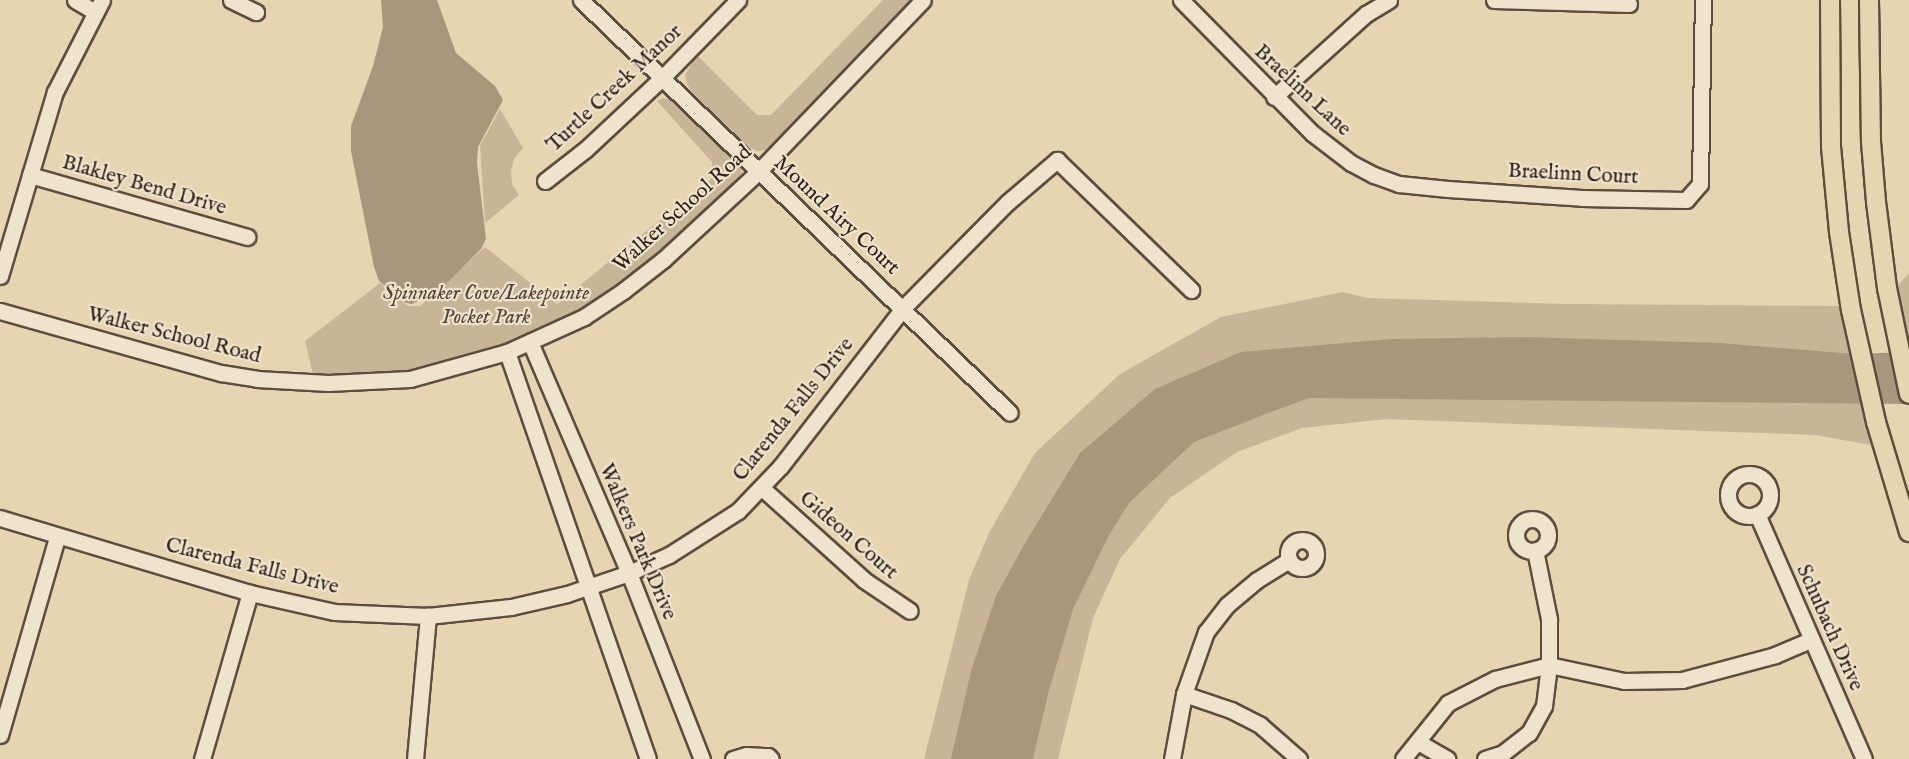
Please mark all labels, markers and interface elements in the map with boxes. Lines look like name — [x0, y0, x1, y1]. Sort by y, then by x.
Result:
street label: Turtle Creek Manor — [542, 20, 688, 158]
street label: Braelinn Lane — [1248, 40, 1356, 142]
street label: Walker School Road — [609, 140, 757, 278]
street label: Blakley Bend Drive — [59, 151, 229, 221]
street label: Mound Airy Court — [768, 151, 904, 281]
street label: Braelinn Court — [1507, 159, 1639, 191]
park label: Spinnaker Cove/Lakepointe Pocket Park — [383, 281, 589, 331]
street label: Walker School Road — [85, 302, 263, 370]
street label: Clarenda Falls Drive — [728, 333, 860, 487]
street label: Walkers Park Drive — [593, 460, 681, 624]
street label: Gideon Court — [794, 486, 902, 586]
street label: Clarenda Falls Drive — [163, 533, 341, 601]
street label: Schubach Drive — [1790, 561, 1868, 695]

